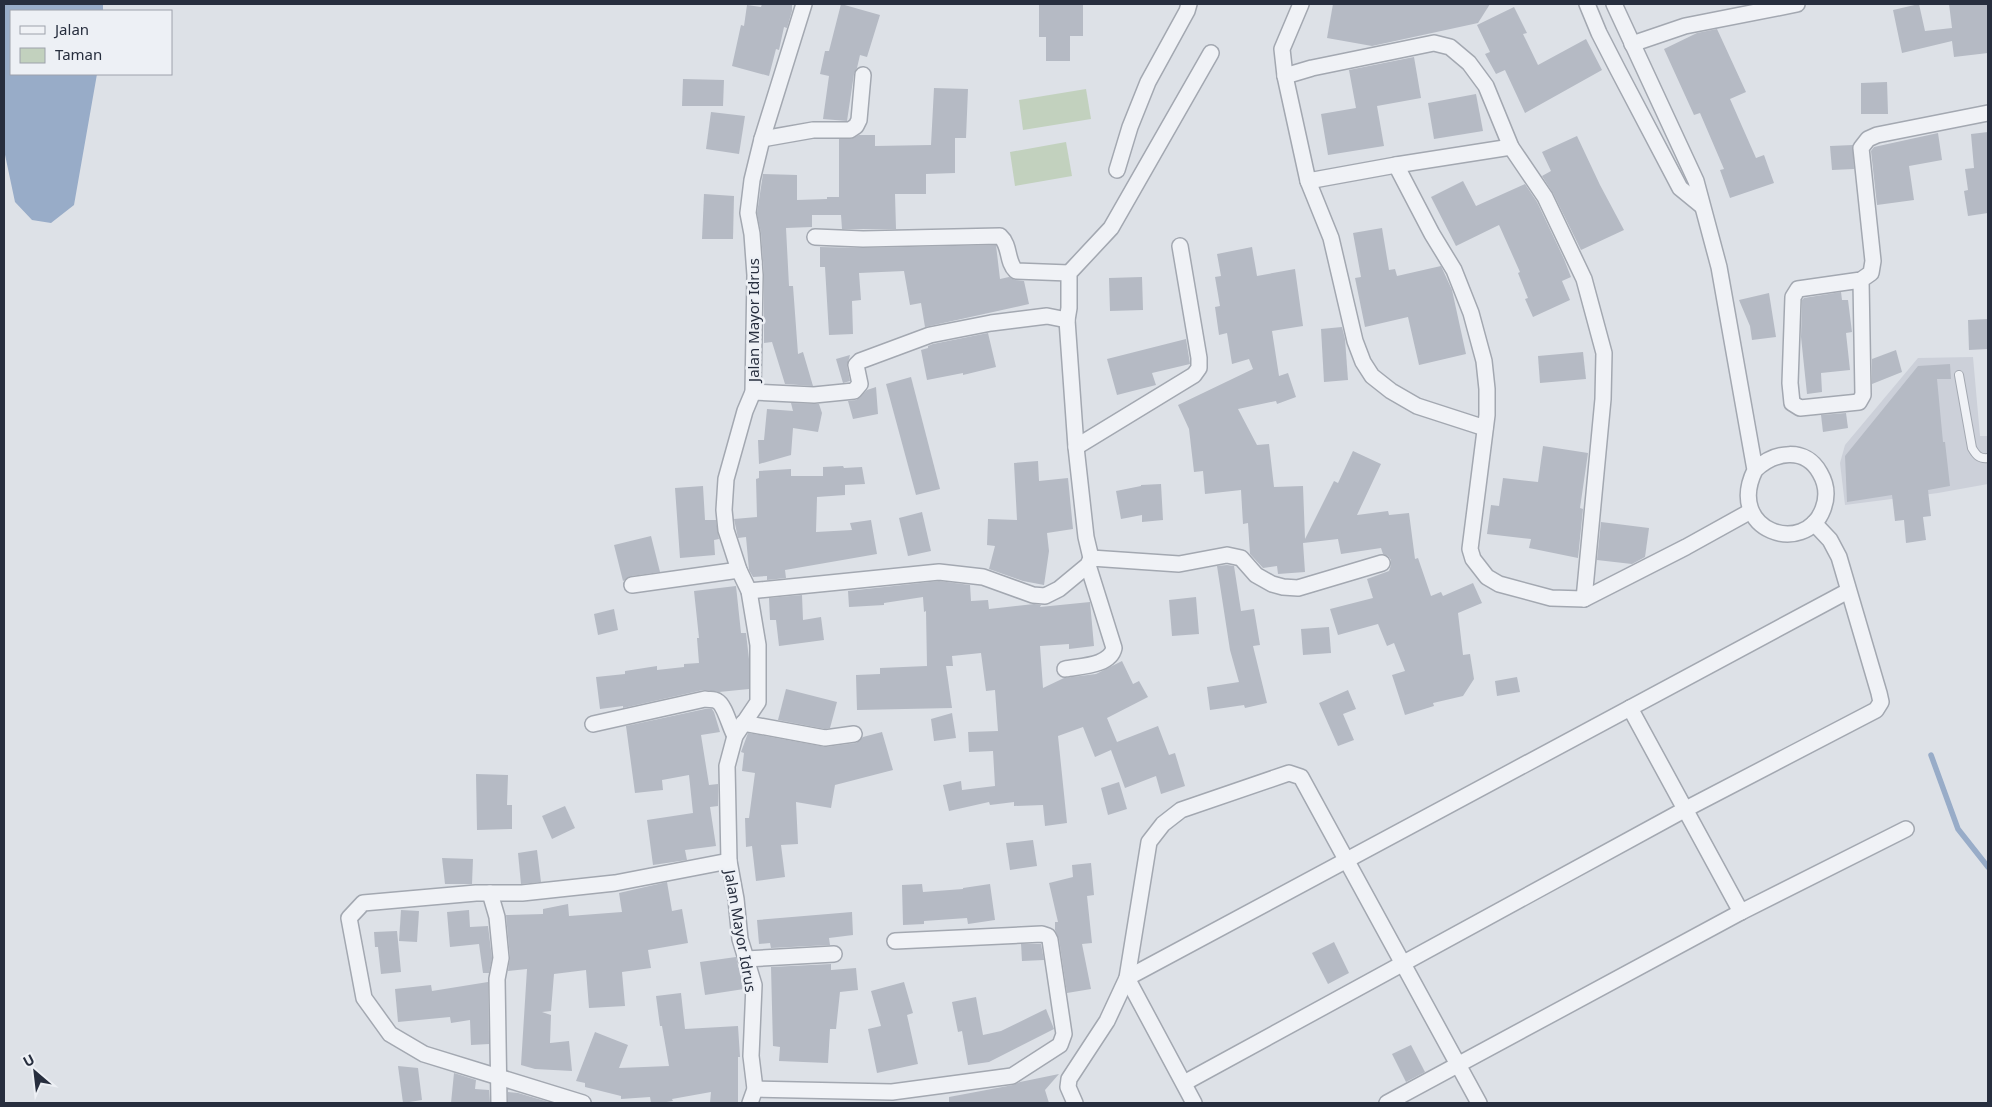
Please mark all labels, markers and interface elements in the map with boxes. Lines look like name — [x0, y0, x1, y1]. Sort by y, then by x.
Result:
legend — [10, 10, 172, 75]
text: Jalan — [53, 19, 89, 39]
text: Taman — [55, 44, 102, 64]
street label: Jalan Mayor Idrus — [743, 258, 763, 384]
street label: Jalan Mayor Idrus — [720, 866, 762, 994]
north arrow — [10, 1047, 60, 1097]
text: U — [20, 1049, 38, 1071]

